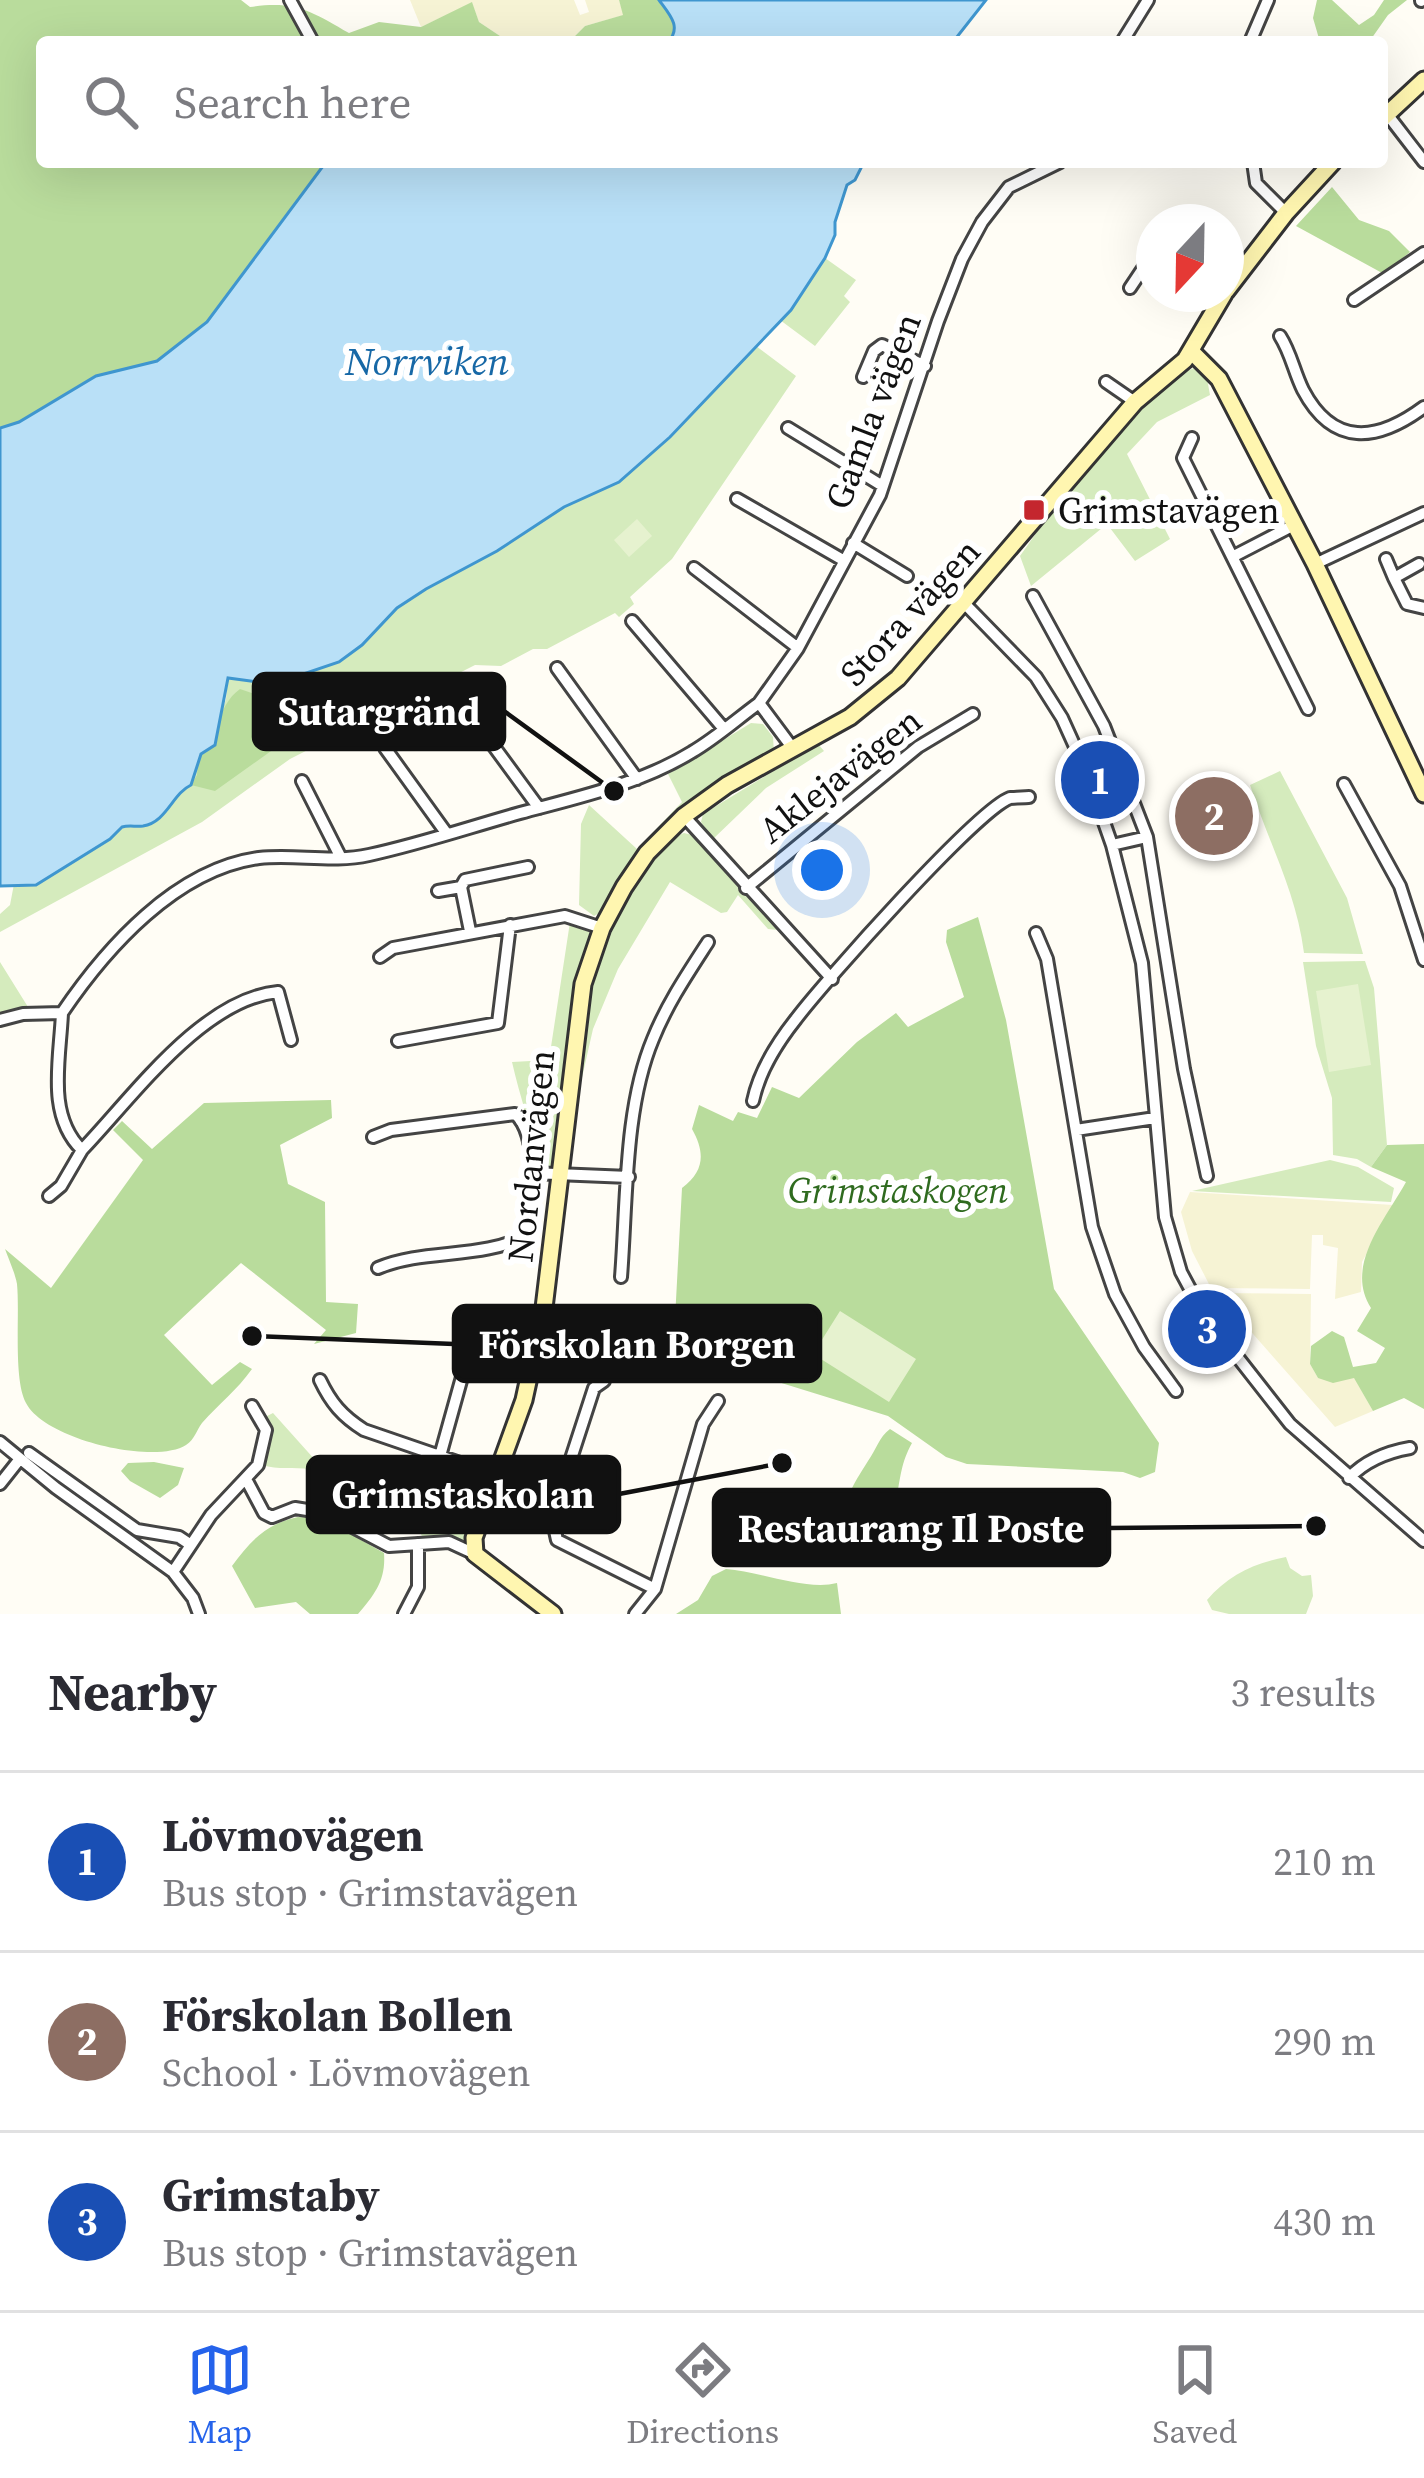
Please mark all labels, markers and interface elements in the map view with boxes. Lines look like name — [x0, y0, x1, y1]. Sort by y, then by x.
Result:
search box — [36, 36, 1388, 168]
icon: search — [78, 69, 144, 135]
text: Search here — [174, 71, 411, 133]
north arrow — [1136, 204, 1244, 312]
street label: Gamla vägen — [813, 306, 933, 516]
water label: Norrviken — [344, 335, 509, 388]
place label: Grimstavägen — [1058, 486, 1280, 535]
marker: Grimstavägen — [1021, 497, 1047, 523]
street label: Stora vägen — [829, 528, 991, 696]
callout: Sutargränd — [254, 674, 504, 749]
text: Sutargränd — [278, 685, 480, 738]
street label: Aklejavägen — [748, 696, 932, 854]
pin: 1 — [1061, 735, 1139, 825]
pin: 2 — [1175, 771, 1253, 861]
your location — [792, 840, 852, 900]
street label: Nordanvägen — [495, 1047, 567, 1265]
park label: Grimstaskogen — [788, 1166, 1008, 1215]
pin: 3 — [1168, 1284, 1246, 1374]
callout: Förskolan Borgen — [454, 1306, 820, 1381]
text: Förskolan Borgen — [478, 1318, 796, 1371]
callout: Grimstaskolan — [308, 1457, 619, 1532]
text: Grimstaskolan — [332, 1468, 595, 1521]
callout: Restaurang Il Poste — [714, 1490, 1109, 1565]
text: Restaurang Il Poste — [738, 1502, 1084, 1555]
text: Nearby — [48, 1657, 217, 1727]
text: 3 results — [1231, 1666, 1376, 1719]
text: Lövmovägen — [162, 1804, 424, 1866]
text: 1 — [76, 1835, 98, 1888]
text: 210 m — [1273, 1835, 1376, 1888]
text: Bus stop · Grimstavägen — [162, 1866, 578, 1919]
text: Förskolan Bollen — [162, 1984, 513, 2046]
text: 2 — [76, 2015, 98, 2068]
text: 290 m — [1273, 2015, 1376, 2068]
text: School · Lövmovägen — [162, 2046, 531, 2099]
text: Grimstaby — [162, 2164, 380, 2226]
text: 3 — [76, 2195, 98, 2248]
text: 430 m — [1273, 2195, 1376, 2248]
text: Bus stop · Grimstavägen — [162, 2226, 578, 2279]
tab: Map — [187, 2337, 253, 2454]
tab: Directions — [626, 2337, 779, 2454]
tab: Saved — [1153, 2337, 1237, 2454]

